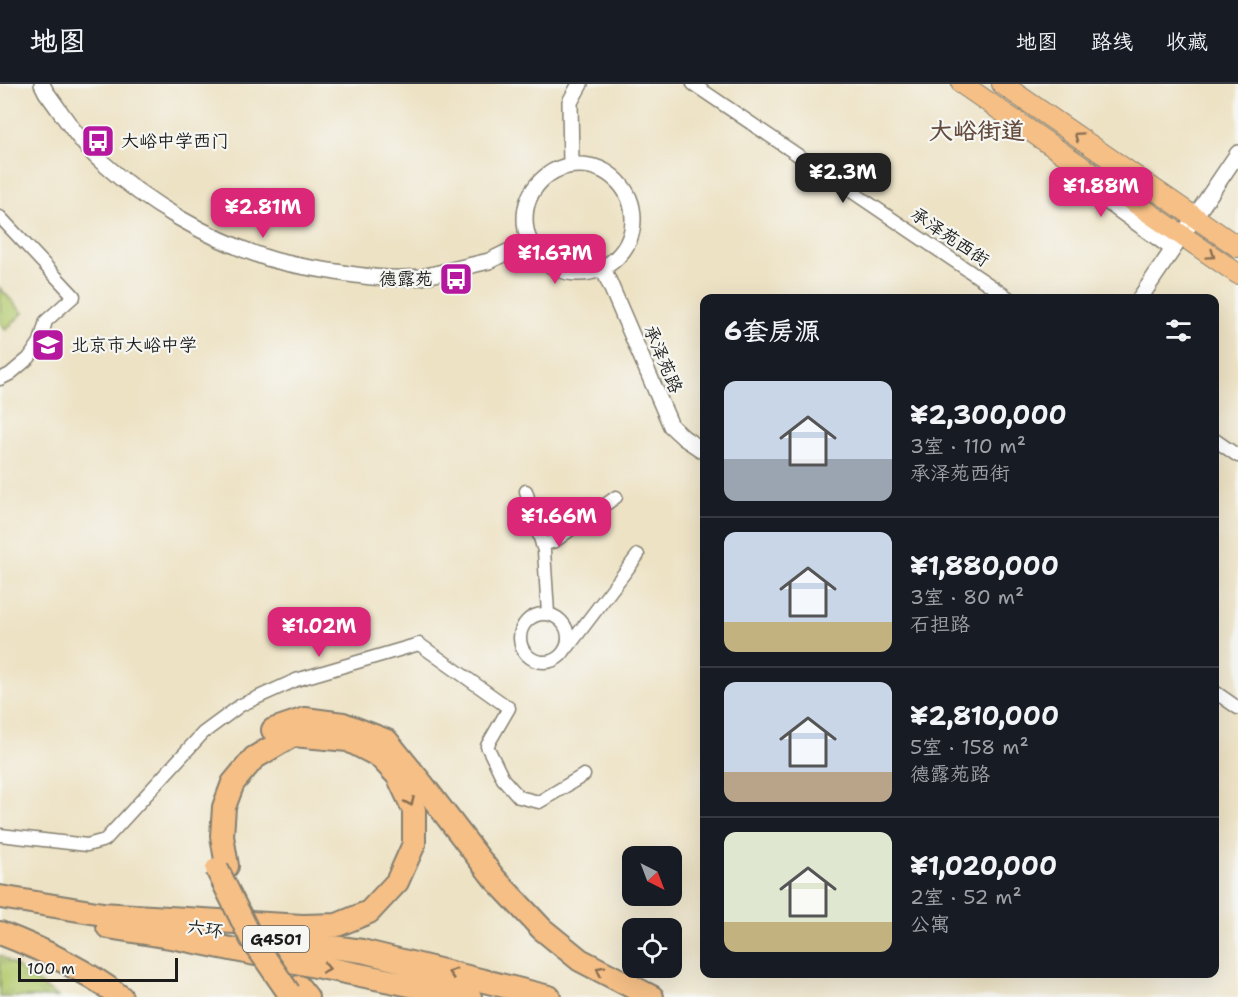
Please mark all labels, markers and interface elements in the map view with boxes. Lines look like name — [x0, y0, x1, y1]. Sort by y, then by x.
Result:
text: 地图 — [30, 22, 86, 60]
text: 地图 — [1016, 28, 1058, 56]
text: 路线 — [1091, 28, 1133, 56]
text: 收藏 — [1166, 28, 1208, 56]
district label: 大峪街道 — [929, 115, 1025, 147]
bus stop icon: 大峪中学西门 — [80, 123, 116, 159]
place label: 大峪中学西门 — [121, 129, 229, 153]
one-way arrow — [1073, 132, 1084, 143]
pin: ¥2.3M — [801, 153, 885, 204]
text: ¥2.3M — [809, 159, 877, 185]
pin: ¥1.88M — [1052, 167, 1150, 218]
text: ¥1.88M — [1063, 173, 1139, 199]
pin: ¥2.81M — [214, 188, 312, 239]
text: ¥2.81M — [225, 194, 301, 220]
street label: 承泽苑西街 — [906, 202, 994, 272]
pin: ¥1.67M — [506, 234, 604, 285]
text: ¥1.67M — [518, 240, 592, 266]
one-way arrow — [1204, 248, 1215, 259]
bus stop icon: 德露苑 — [438, 261, 474, 297]
place label: 德露苑 — [379, 267, 433, 291]
text: 6套房源 — [724, 313, 820, 348]
icon: filters — [1162, 314, 1195, 347]
street label: 承泽苑路 — [638, 321, 688, 397]
school or university icon: 北京市大峪中学 — [30, 327, 66, 363]
place label: 北京市大峪中学 — [71, 333, 197, 357]
text: ¥2,300,000 — [910, 397, 1067, 432]
icon: home — [772, 405, 844, 477]
text: 3室 · 110 m² — [910, 433, 1026, 459]
text: 承泽苑西街 — [910, 460, 1010, 486]
pin: ¥1.66M — [510, 497, 608, 548]
text: ¥1.66M — [521, 503, 597, 529]
text: ¥1,880,000 — [910, 548, 1059, 583]
icon: home — [772, 556, 844, 628]
text: 3室 · 80 m² — [910, 584, 1024, 610]
pin: ¥1.02M — [270, 607, 368, 658]
text: 石担路 — [910, 611, 970, 637]
text: ¥1.02M — [282, 613, 356, 639]
text: ¥2,810,000 — [910, 698, 1059, 733]
icon: home — [772, 706, 844, 778]
text: 5室 · 158 m² — [910, 734, 1029, 760]
text: 德露苑路 — [910, 761, 990, 787]
one-way arrow — [403, 796, 415, 807]
north arrow — [622, 846, 682, 906]
map controls — [622, 846, 682, 978]
text: ¥1,020,000 — [910, 848, 1057, 883]
icon: home — [772, 856, 844, 928]
text: 2室 · 52 m² — [910, 884, 1022, 910]
text: 公寓 — [910, 911, 950, 937]
street label: 六环 — [186, 915, 224, 943]
button: locate — [622, 918, 682, 978]
road number: G4501 — [243, 926, 309, 952]
scale bar — [18, 955, 178, 982]
text: 100 m — [27, 958, 75, 979]
one-way arrow — [321, 961, 331, 974]
one-way arrow — [596, 966, 606, 977]
one-way arrow — [447, 968, 457, 981]

